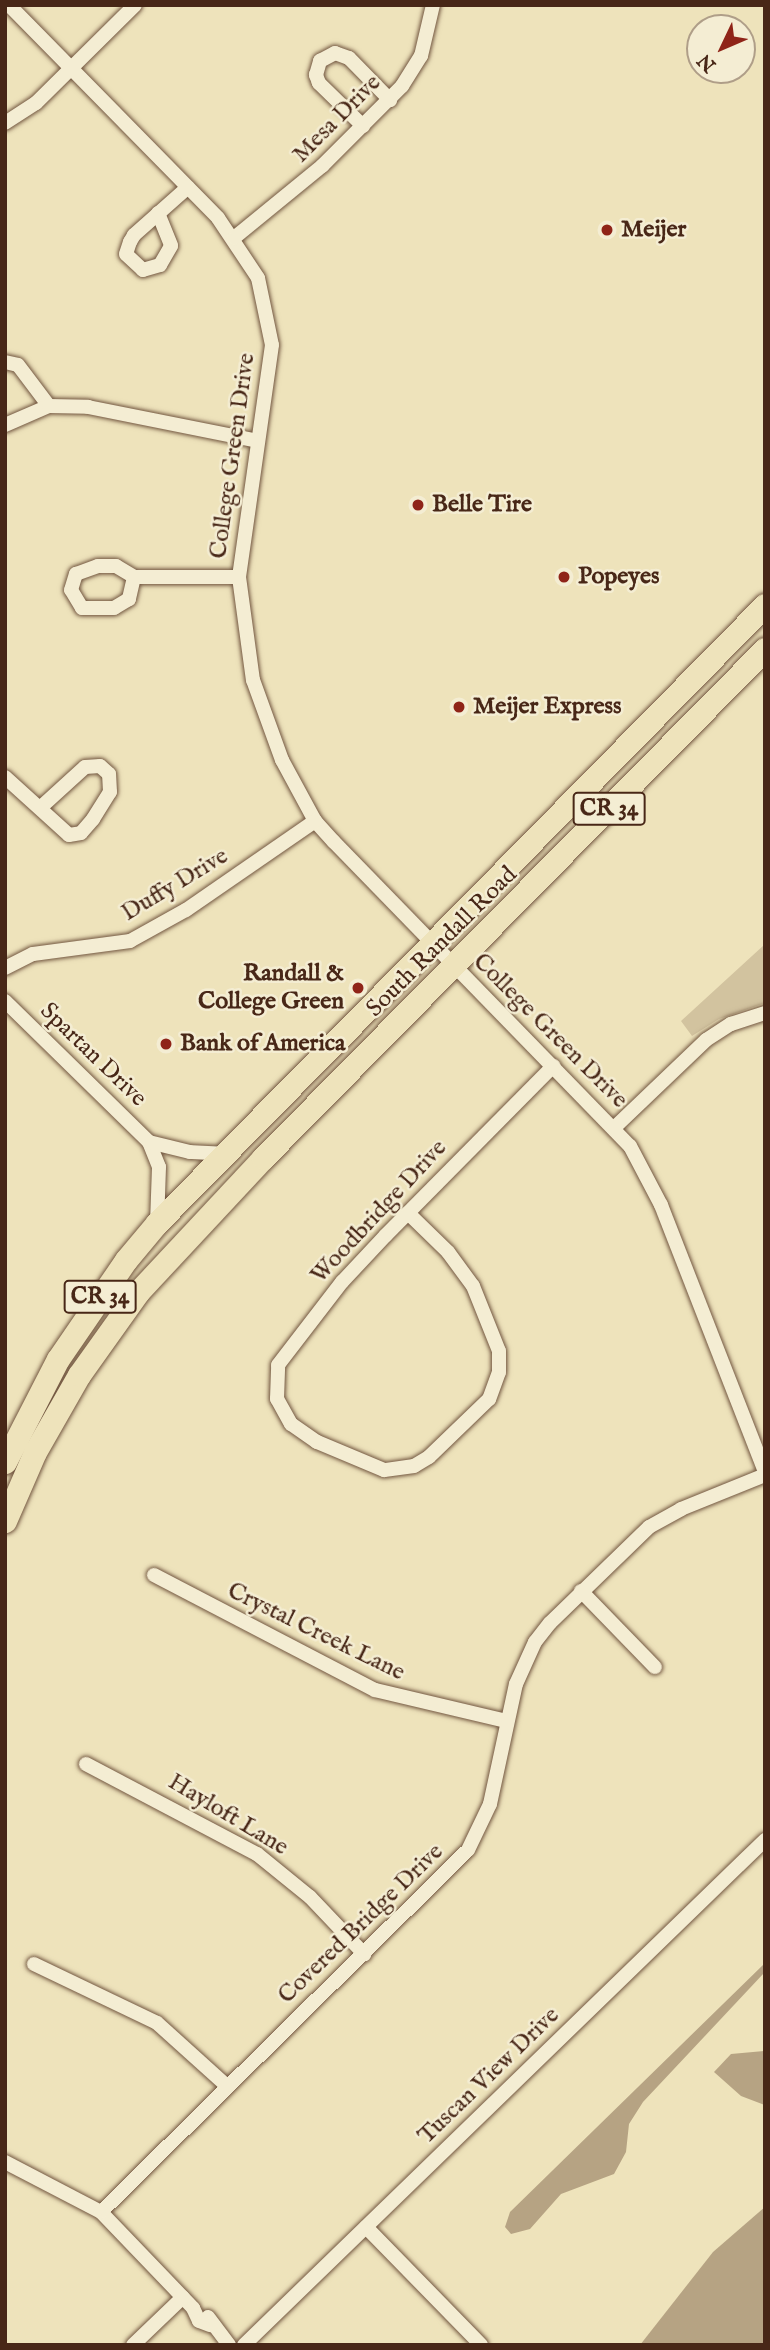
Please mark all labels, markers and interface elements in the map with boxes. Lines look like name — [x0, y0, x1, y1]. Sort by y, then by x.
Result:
north arrow — [686, 14, 756, 84]
text: N — [693, 48, 722, 76]
street label: Mesa Drive — [287, 69, 387, 169]
place label: Meijer — [621, 216, 686, 244]
marker: Meijer — [599, 222, 615, 238]
street label: College Green Drive — [204, 351, 262, 561]
place label: Belle Tire — [432, 491, 532, 519]
marker: Belle Tire — [410, 497, 426, 513]
place label: Popeyes — [578, 563, 659, 591]
marker: Popeyes — [556, 569, 572, 585]
place label: Meijer Express — [473, 693, 621, 721]
marker: Meijer Express — [451, 699, 467, 715]
road number: CR 34 — [572, 790, 646, 828]
street label: Duffy Drive — [117, 842, 233, 928]
street label: South Randall Road — [361, 861, 523, 1023]
street label: College Green Drive — [467, 948, 633, 1114]
place label: Randall & College Green — [198, 960, 344, 1016]
marker: Randall & College Green — [350, 980, 366, 996]
street label: Spartan Drive — [34, 997, 152, 1113]
place label: Bank of America — [180, 1030, 345, 1058]
marker: Bank of America — [158, 1036, 174, 1052]
street label: Woodbridge Drive — [305, 1134, 453, 1290]
road number: CR 34 — [63, 1278, 137, 1316]
street label: Crystal Creek Lane — [223, 1577, 409, 1687]
street label: Hayloft Lane — [163, 1768, 293, 1862]
street label: Covered Bridge Drive — [273, 1838, 449, 2010]
street label: Tuscan View Drive — [412, 2001, 566, 2151]

